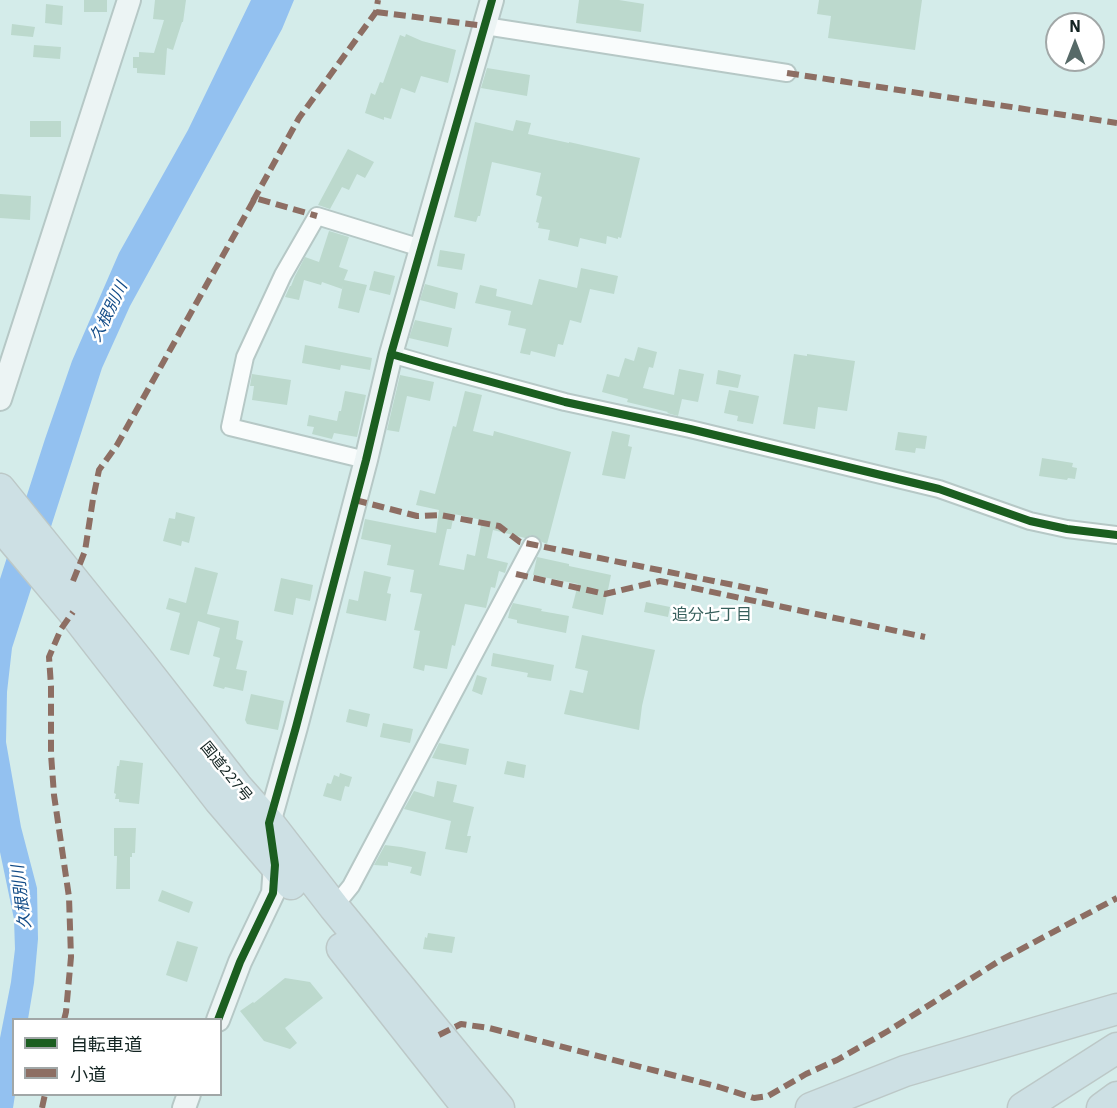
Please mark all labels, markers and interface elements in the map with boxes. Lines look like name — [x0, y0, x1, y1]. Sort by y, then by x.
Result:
north arrow — [1045, 12, 1105, 72]
text: N — [1069, 16, 1081, 36]
water label: 久根別川 — [86, 279, 132, 345]
district label: 追分七丁目 — [672, 605, 752, 625]
street label: 国道227号 — [196, 738, 256, 806]
water label: 久根別川 — [9, 864, 35, 930]
legend — [12, 1018, 222, 1096]
text: 自転車道 — [70, 1033, 142, 1056]
text: 小道 — [70, 1063, 106, 1086]

